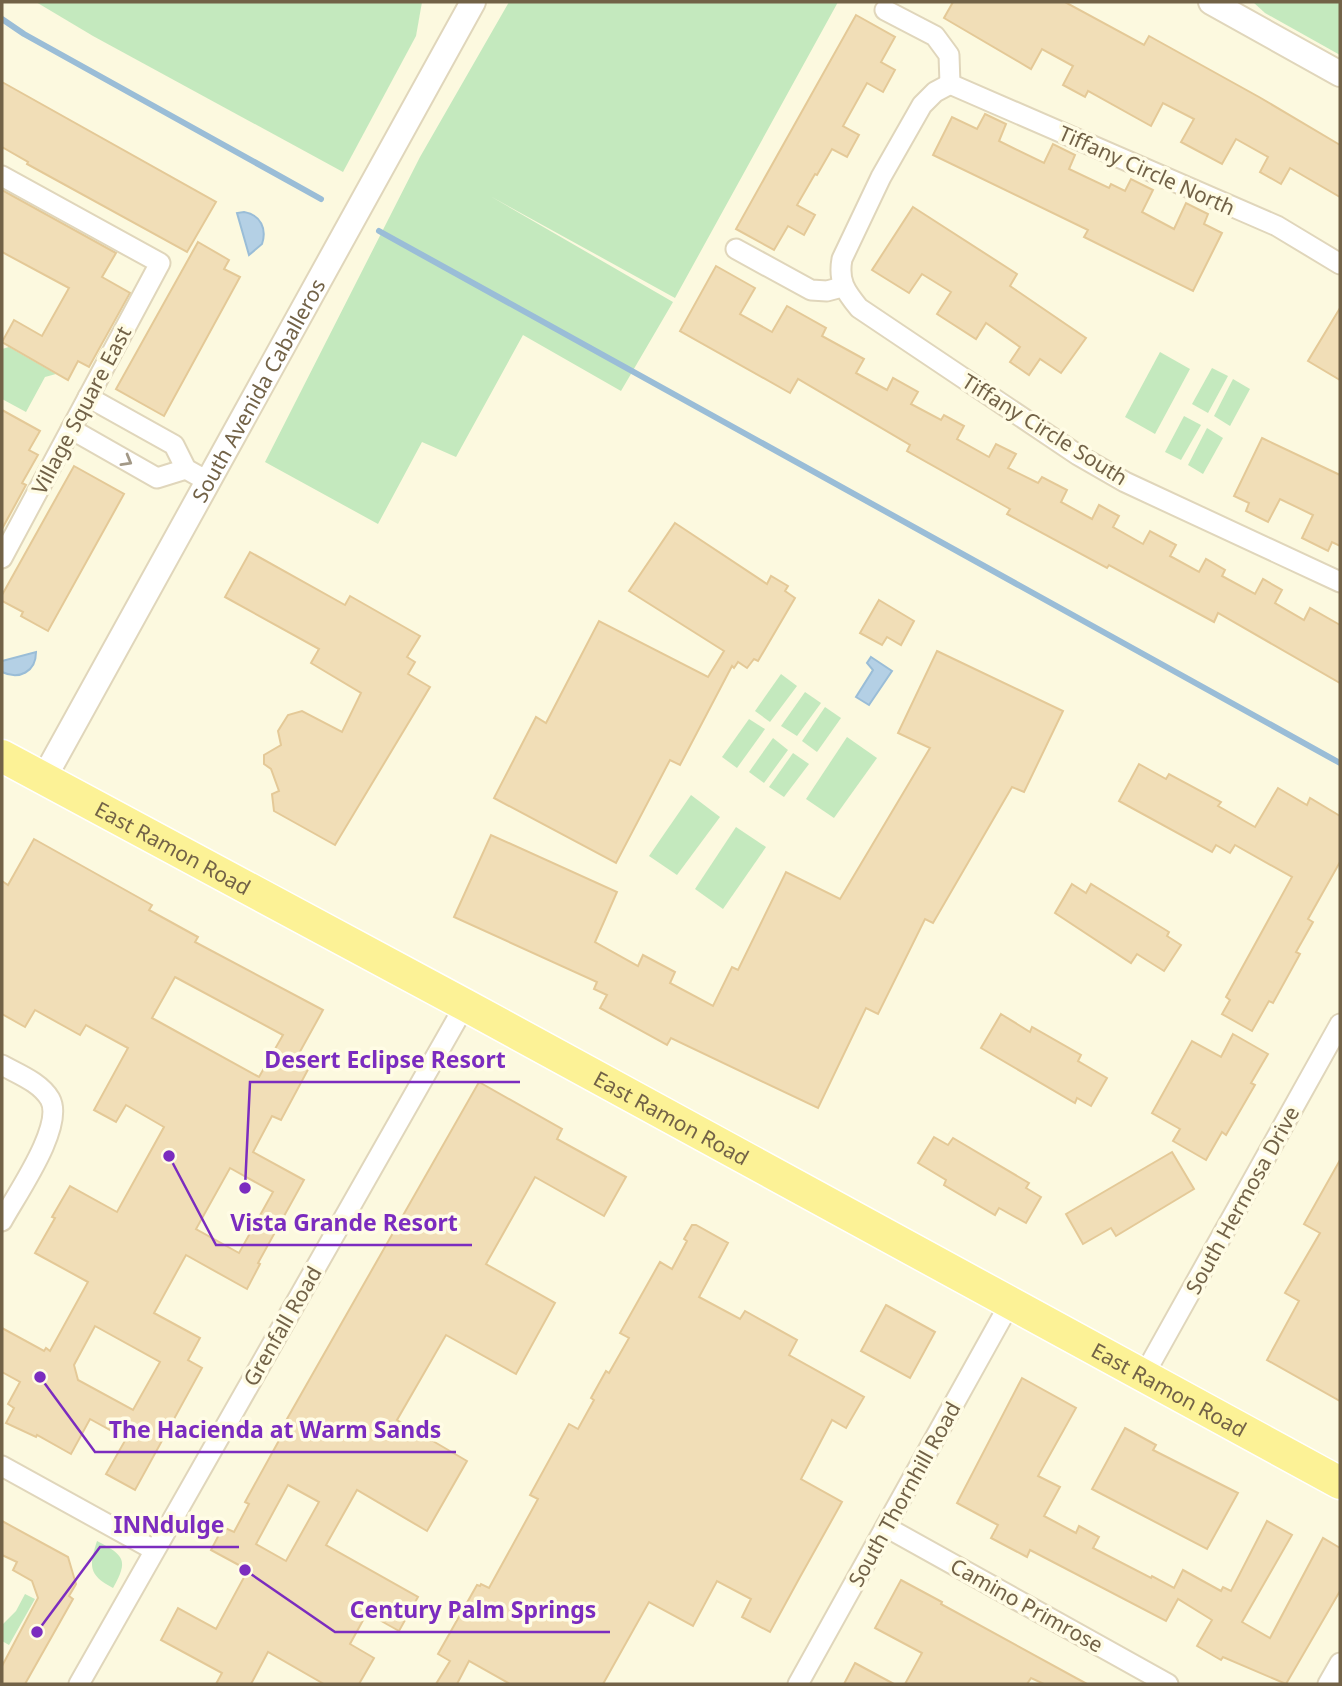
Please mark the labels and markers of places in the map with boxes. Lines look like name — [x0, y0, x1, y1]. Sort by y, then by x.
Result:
callout: Desert Eclipse Resort — [250, 1038, 520, 1082]
callout: Vista Grande Resort — [216, 1201, 472, 1245]
callout: The Hacienda at Warm Sands — [95, 1408, 456, 1452]
callout: INNdulge — [100, 1503, 239, 1547]
callout: Century Palm Springs — [335, 1588, 610, 1632]

